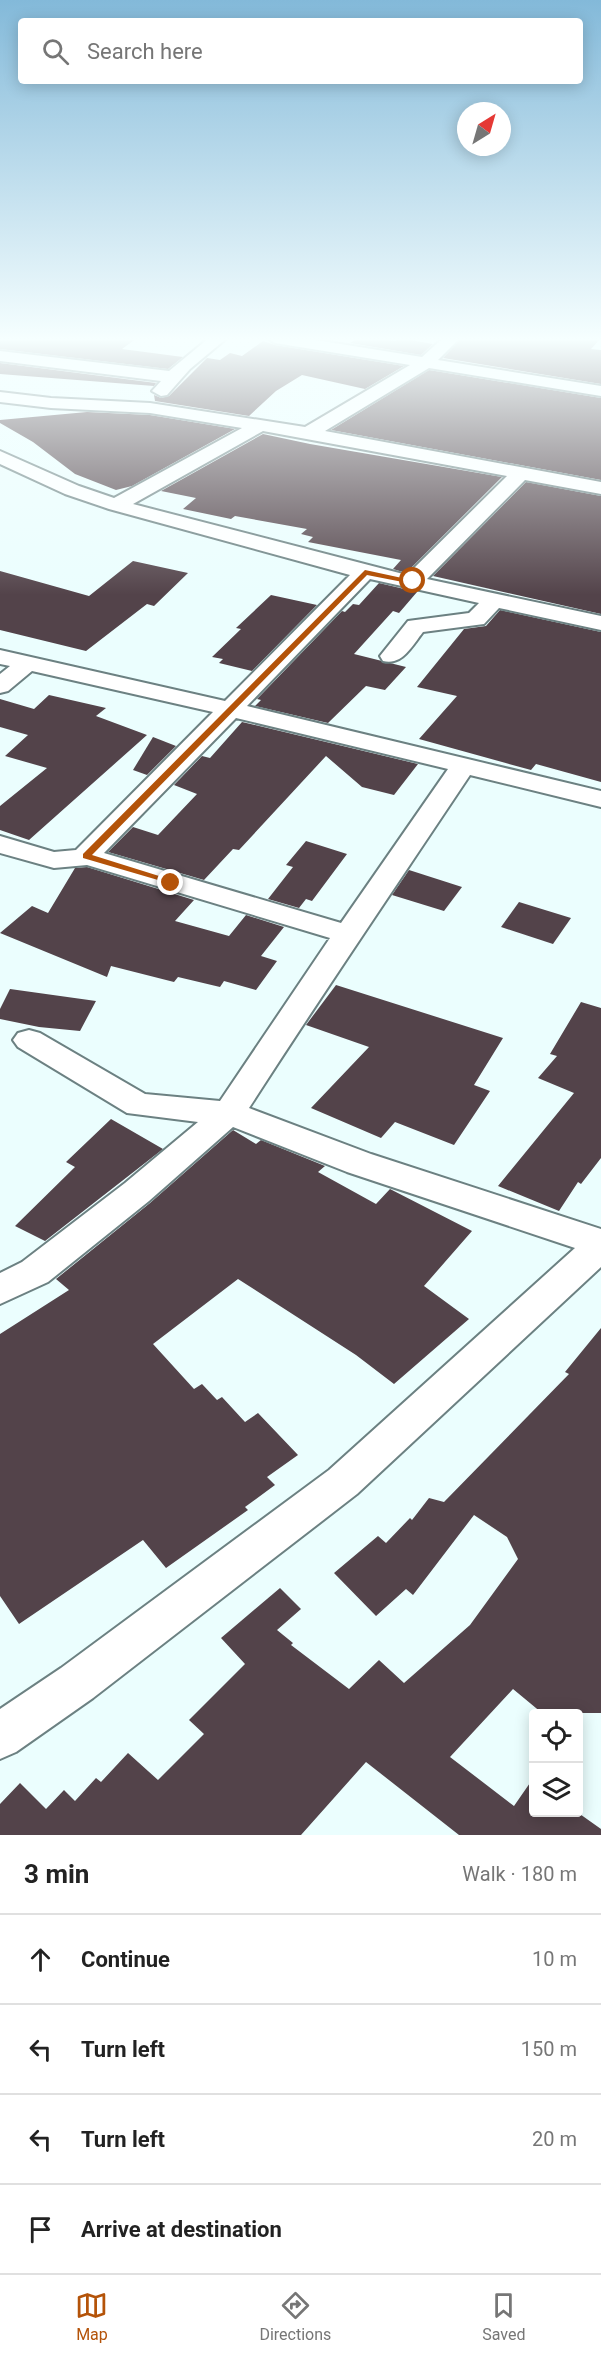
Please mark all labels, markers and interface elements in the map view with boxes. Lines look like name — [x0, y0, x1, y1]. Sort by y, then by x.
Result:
search box — [18, 18, 583, 84]
icon: search — [39, 35, 72, 68]
text: Search here — [87, 39, 203, 64]
north arrow — [457, 102, 511, 156]
route start — [399, 567, 425, 593]
route end — [157, 869, 183, 895]
map controls — [529, 1709, 583, 1817]
button: locate — [529, 1709, 583, 1763]
button: layers — [529, 1763, 583, 1817]
text: 3 min — [24, 1859, 89, 1889]
text: Walk · 180 m — [462, 1862, 577, 1886]
icon: ahead — [24, 1943, 57, 1976]
text: Continue — [81, 1947, 170, 1972]
text: 10 m — [532, 1947, 577, 1971]
icon: left — [24, 2033, 57, 2066]
text: Turn left — [81, 2037, 165, 2062]
text: 150 m — [521, 2037, 577, 2061]
icon: left — [24, 2123, 57, 2156]
text: Turn left — [81, 2127, 165, 2152]
text: 20 m — [532, 2127, 577, 2151]
icon: arrive — [24, 2213, 57, 2246]
text: Arrive at destination — [81, 2217, 282, 2242]
tab: Map — [75, 2289, 108, 2344]
tab: Directions — [259, 2289, 331, 2344]
tab: Saved — [482, 2289, 526, 2344]

